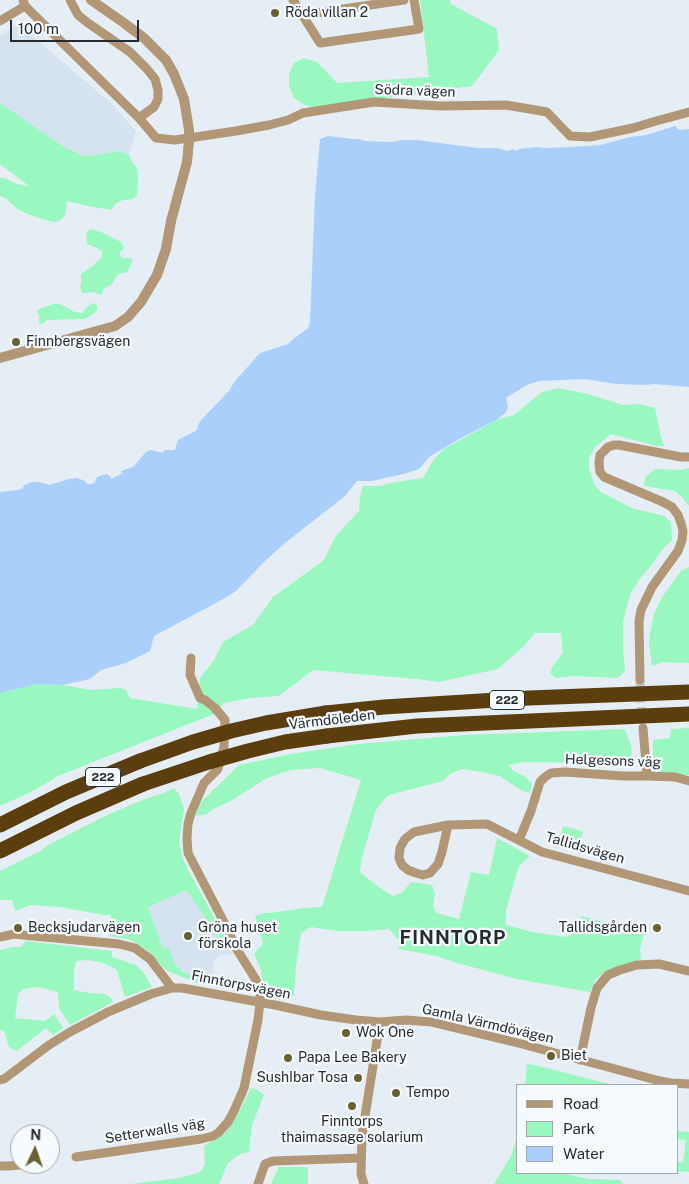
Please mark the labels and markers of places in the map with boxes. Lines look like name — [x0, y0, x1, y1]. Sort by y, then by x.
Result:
place label: Röda villan 2 — [285, 5, 368, 21]
marker: Röda villan 2 — [269, 7, 281, 19]
place label: Finnbergsvägen — [26, 334, 130, 350]
marker: Finnbergsvägen — [10, 336, 22, 348]
place label: Becksjudarvägen — [28, 920, 140, 936]
place label: Gröna huset förskola — [198, 920, 277, 952]
place label: Tallidsgården — [559, 920, 647, 936]
marker: Becksjudarvägen — [12, 922, 24, 934]
marker: Tallidsgården — [651, 922, 663, 934]
marker: Gröna huset förskola — [182, 930, 194, 942]
place label: Wok One — [356, 1025, 414, 1041]
marker: Wok One — [340, 1027, 352, 1039]
place label: Biet — [561, 1048, 587, 1064]
place label: Papa Lee Bakery — [298, 1050, 407, 1066]
marker: Biet — [545, 1050, 557, 1062]
marker: Papa Lee Bakery — [282, 1052, 294, 1064]
place label: SushIbar Tosa — [256, 1070, 348, 1086]
marker: SushIbar Tosa — [352, 1072, 364, 1084]
place label: Tempo — [406, 1085, 450, 1101]
marker: Tempo — [390, 1087, 402, 1099]
marker: Finntorps thaimassage solarium — [346, 1100, 358, 1112]
place label: Finntorps thaimassage solarium — [281, 1114, 423, 1146]

